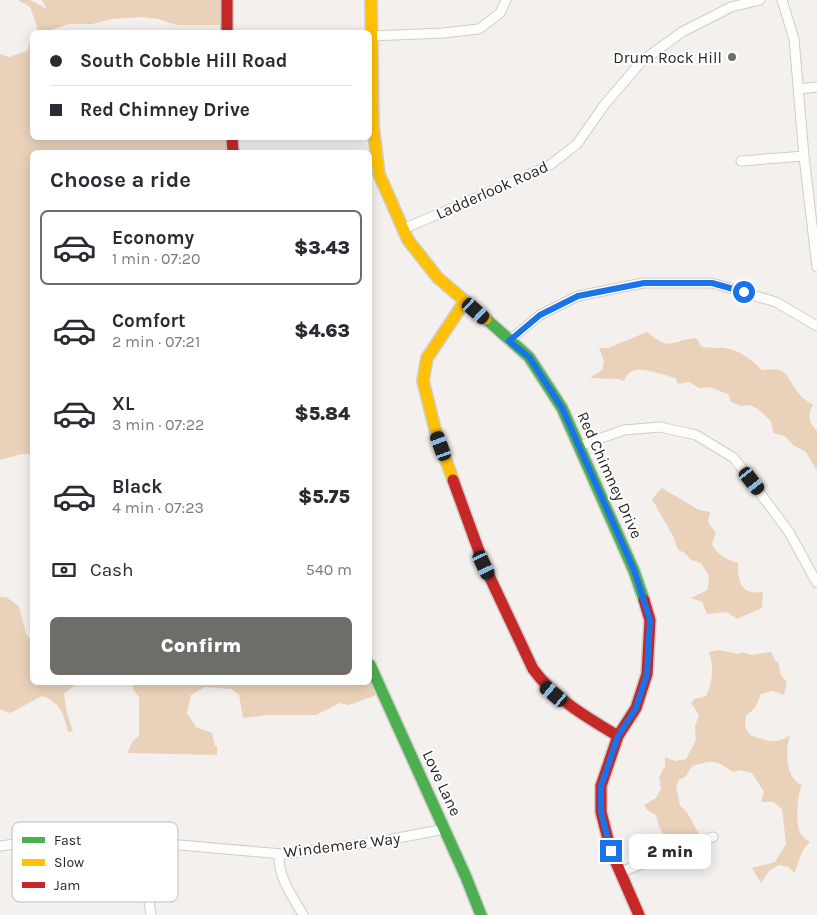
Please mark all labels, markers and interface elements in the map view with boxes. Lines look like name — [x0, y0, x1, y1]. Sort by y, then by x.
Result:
place label: Drum Rock Hill — [613, 48, 722, 67]
text: South Cobble Hill Road — [80, 50, 287, 72]
marker: Drum Rock Hill — [726, 51, 738, 63]
text: Red Chimney Drive — [80, 99, 250, 121]
street label: Ladderlook Road — [433, 157, 551, 223]
text: Choose a ride — [50, 167, 191, 193]
icon: car — [52, 225, 97, 270]
text: Economy — [112, 227, 194, 249]
text: $3.43 — [294, 237, 350, 259]
text: 1 min · 07:20 — [112, 249, 200, 268]
route start — [733, 281, 755, 303]
car — [459, 295, 492, 327]
icon: car — [52, 308, 97, 353]
text: Comfort — [112, 310, 186, 332]
text: $4.63 — [294, 320, 350, 342]
text: 2 min · 07:21 — [112, 332, 200, 351]
icon: car — [52, 391, 97, 436]
text: XL — [112, 393, 134, 415]
text: $5.84 — [295, 403, 350, 425]
street label: Red Chimney Drive — [573, 409, 647, 541]
text: 3 min · 07:22 — [112, 415, 204, 434]
car — [428, 429, 453, 463]
car — [736, 465, 767, 497]
icon: car — [52, 474, 97, 519]
text: Black — [112, 476, 163, 498]
text: $5.75 — [298, 486, 350, 508]
text: 4 min · 07:23 — [112, 498, 204, 517]
car — [470, 548, 497, 582]
icon: cash — [50, 556, 78, 584]
text: Cash — [90, 559, 134, 581]
text: 540 m — [306, 560, 352, 579]
button: Confirm — [50, 617, 352, 675]
car — [537, 679, 570, 709]
street label: Love Lane — [419, 747, 465, 819]
legend — [12, 822, 178, 902]
street label: Windemere Way — [283, 828, 402, 862]
text: Fast — [54, 832, 81, 849]
callout: 2 min — [628, 834, 711, 868]
route end — [600, 840, 622, 862]
text: 2 min — [647, 842, 693, 861]
text: Slow — [54, 854, 84, 871]
text: Jam — [54, 877, 80, 894]

